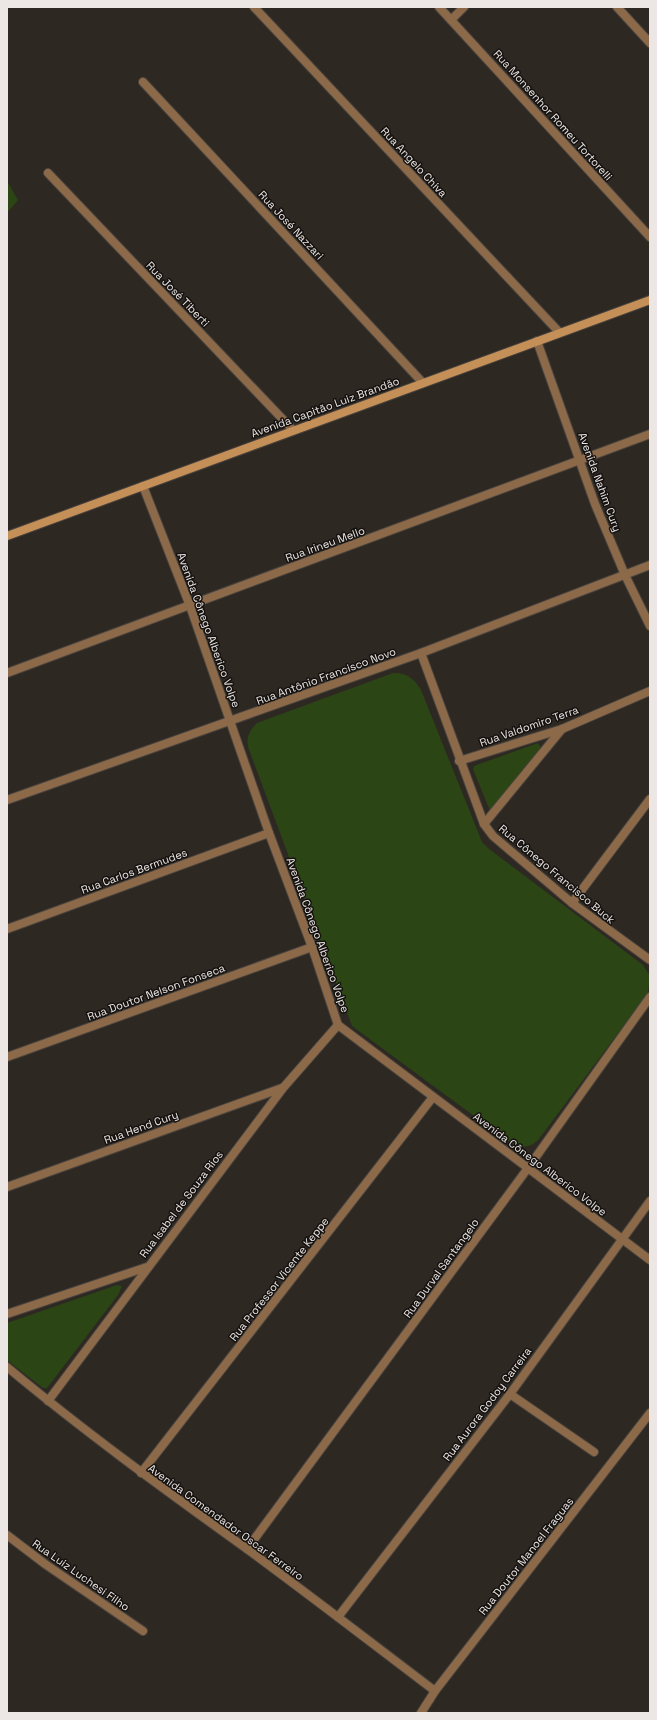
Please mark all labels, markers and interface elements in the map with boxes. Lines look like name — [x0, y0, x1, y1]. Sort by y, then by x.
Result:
street label: Rua Monsenhor Romeu Tortorelli — [491, 47, 616, 183]
street label: Rua Angelo Chiva — [378, 124, 451, 200]
street label: Rua José Nazzari — [255, 188, 327, 263]
street label: Rua José Tiberti — [143, 258, 213, 330]
street label: Avenida Capitão Luiz Brandão — [249, 374, 401, 440]
street label: Avenida Nahim Cury — [576, 430, 624, 534]
street label: Rua Irineu Mello — [283, 523, 367, 565]
street label: Avenida Cônego Alberico Volpe — [174, 551, 244, 709]
street label: Rua Antônio Francisco Novo — [254, 644, 398, 708]
street label: Rua Valdomiro Terra — [478, 702, 581, 750]
street label: Rua Cônego Francisco Buck — [496, 821, 618, 927]
street label: Rua Carlos Bermudes — [79, 845, 189, 897]
street label: Avenida Cônego Alberico Volpe — [283, 856, 353, 1014]
street label: Rua Doutor Nelson Fonseca — [85, 960, 227, 1023]
street label: Rua Hend Cury — [102, 1107, 180, 1147]
street label: Avenida Cônego Alberico Volpe — [470, 1109, 610, 1219]
street label: Rua Isabel de Souza Rios — [136, 1148, 226, 1260]
street label: Rua Professor Vicente Keppe — [226, 1214, 332, 1344]
street label: Rua Durval Santangelo — [400, 1215, 482, 1320]
street label: Rua Aurora Godoy Carreira — [440, 1344, 535, 1464]
street label: Avenida Comendador Oscar Ferreiro — [146, 1461, 307, 1583]
street label: Rua Doutor Manoel Fraguas — [476, 1494, 576, 1618]
street label: Rua Luiz Luchesi Filho — [30, 1536, 132, 1614]

